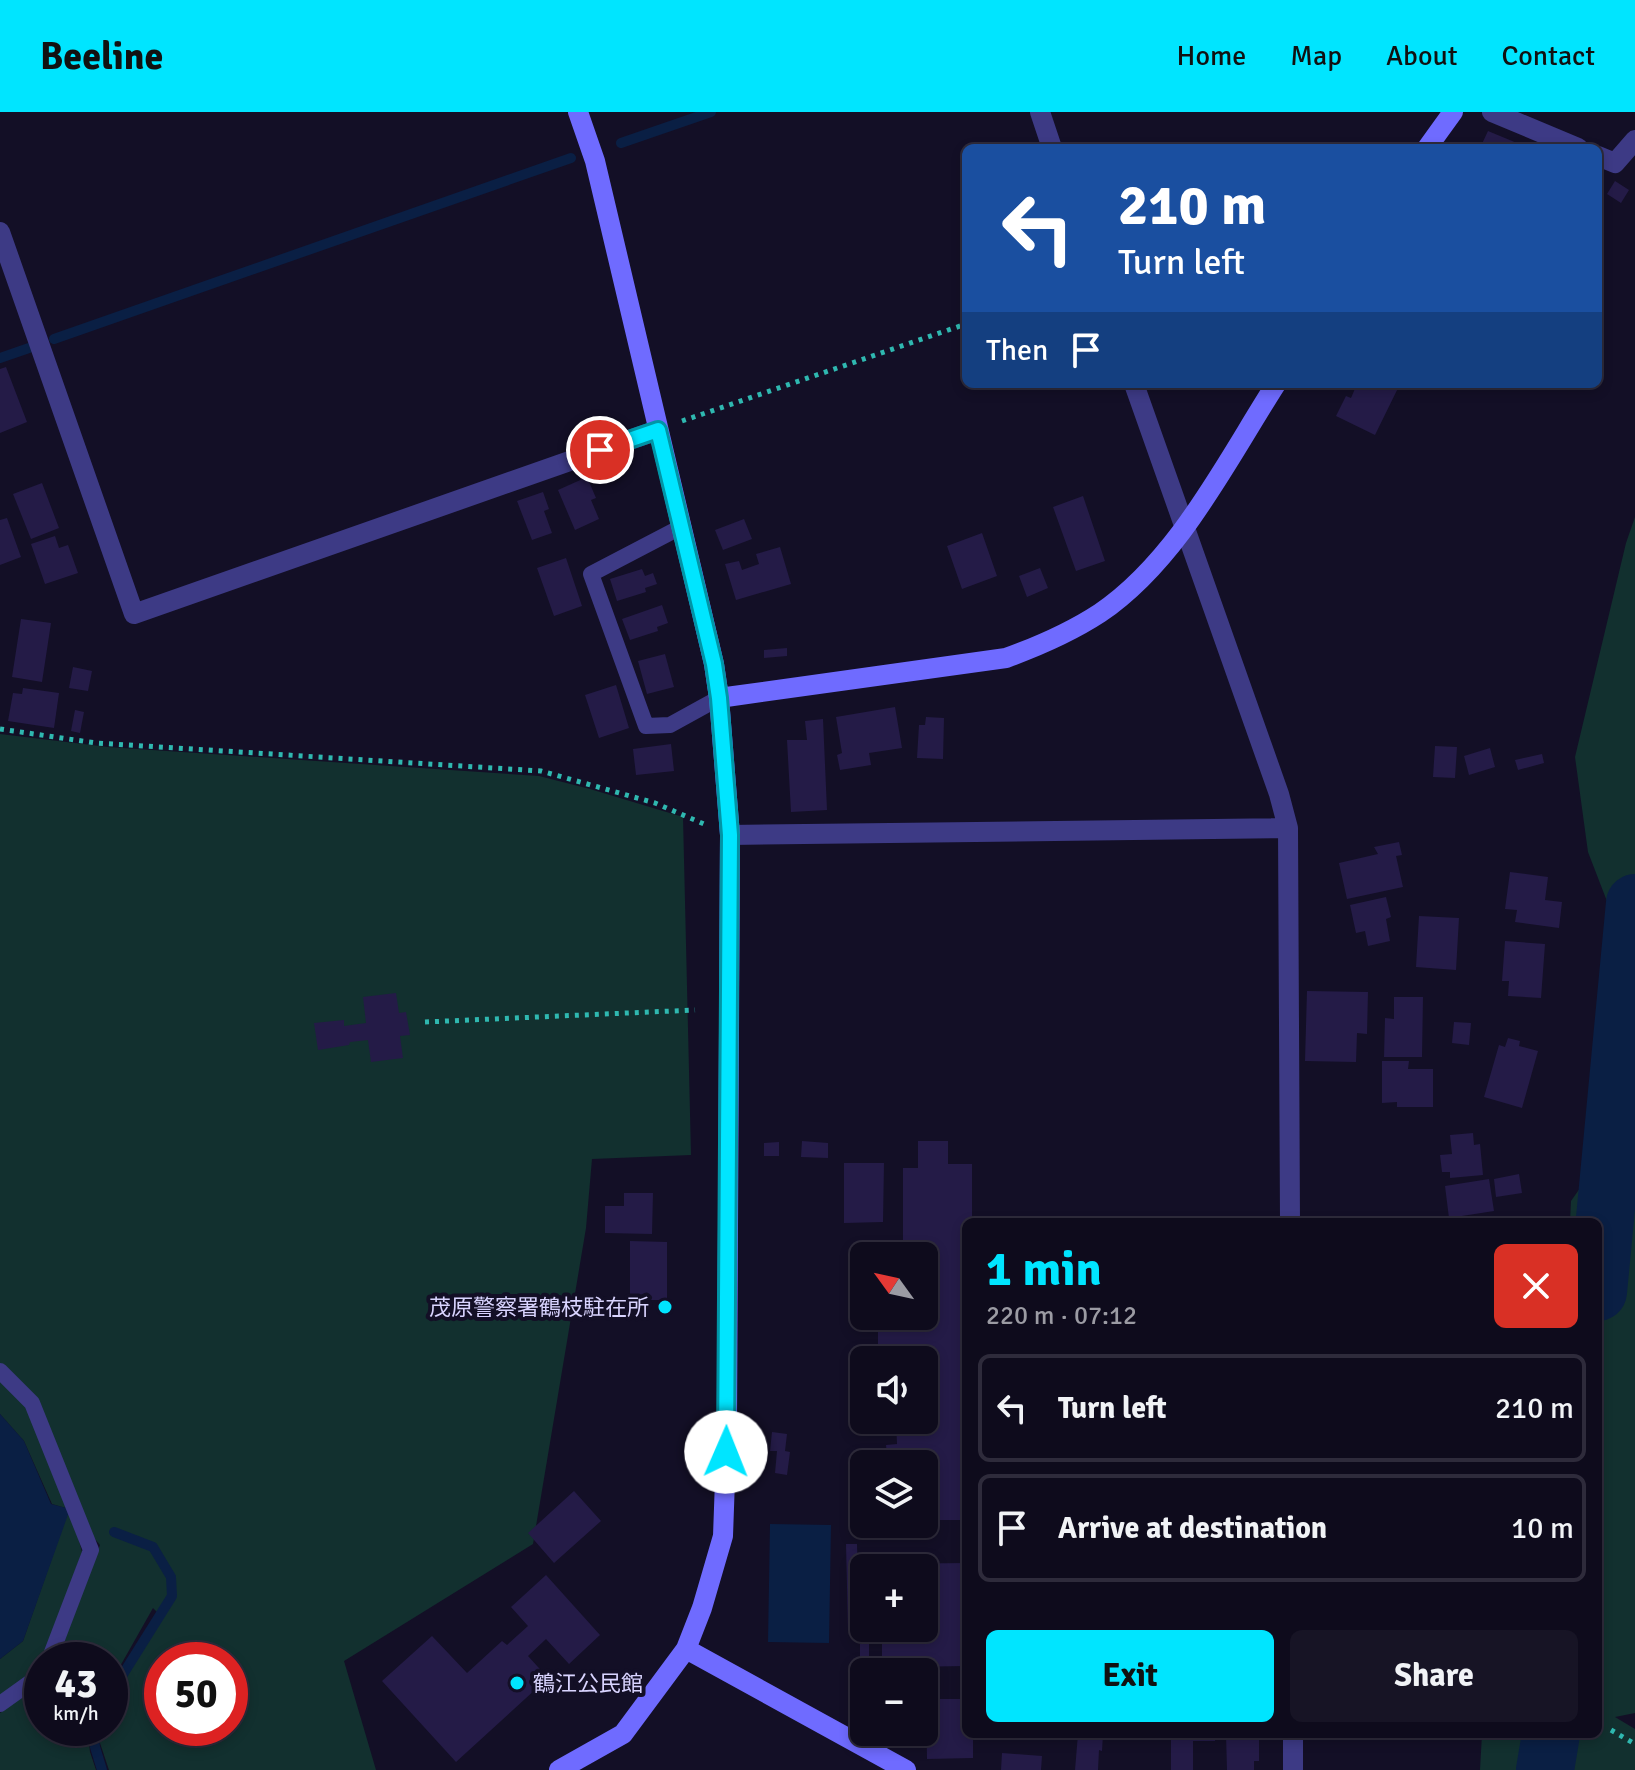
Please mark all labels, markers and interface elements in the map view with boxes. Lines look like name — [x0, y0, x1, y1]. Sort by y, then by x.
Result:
text: Beeline — [40, 33, 163, 80]
text: Home — [1177, 39, 1246, 73]
text: Map — [1290, 39, 1342, 73]
text: About — [1386, 39, 1458, 73]
text: Contact — [1502, 39, 1595, 73]
text: 210 m — [1118, 171, 1266, 240]
icon: left — [986, 176, 1090, 280]
text: Turn left — [1118, 240, 1245, 285]
icon: arrive — [1064, 328, 1108, 372]
text: Then — [986, 332, 1048, 369]
pin — [566, 416, 634, 484]
icon: arrive — [578, 428, 622, 472]
text: 1 min — [986, 1240, 1102, 1299]
north arrow — [850, 1242, 938, 1330]
map controls — [850, 1242, 938, 1746]
button: close — [1494, 1244, 1578, 1328]
place label: 茂原警察署鶴枝駐在所 — [429, 1294, 649, 1321]
marker: 茂原警察署鶴枝駐在所 — [656, 1298, 674, 1316]
text: 220 m · 07:12 — [986, 1300, 1137, 1332]
button: sound — [850, 1346, 938, 1434]
icon: left — [990, 1386, 1034, 1430]
text: Turn left — [1058, 1390, 1167, 1427]
text: 210 m — [1495, 1390, 1574, 1427]
position arrow — [684, 1410, 768, 1494]
button: layers — [850, 1450, 938, 1538]
icon: arrive — [990, 1506, 1034, 1550]
text: Arrive at destination — [1058, 1510, 1327, 1547]
text: 10 m — [1511, 1510, 1574, 1547]
button: + — [850, 1554, 938, 1642]
button: Exit — [986, 1630, 1274, 1722]
button: Share — [1290, 1630, 1578, 1722]
speed limit sign: 50 — [144, 1642, 248, 1746]
button: − — [850, 1658, 938, 1746]
text: 43 — [54, 1659, 98, 1709]
place label: 鶴江公民館 — [533, 1670, 643, 1697]
marker: 鶴江公民館 — [508, 1674, 526, 1692]
text: km/h — [53, 1701, 99, 1726]

